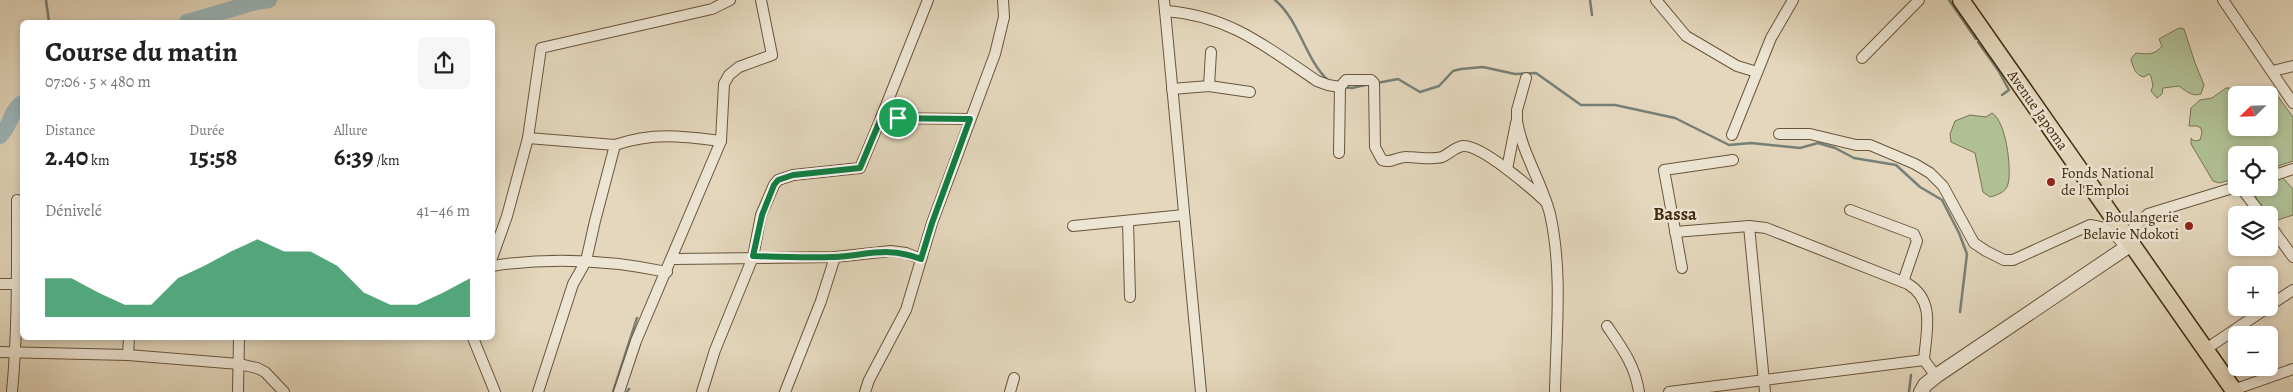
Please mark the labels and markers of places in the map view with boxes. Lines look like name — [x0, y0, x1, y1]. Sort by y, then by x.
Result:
pin — [877, 97, 919, 139]
place label: Fonds National de l'Emploi — [2061, 163, 2154, 200]
marker: Fonds National de l'Emploi — [2045, 176, 2057, 188]
place label: Boulangerie Belavie Ndokoti — [2083, 207, 2179, 244]
marker: Boulangerie Belavie Ndokoti — [2183, 220, 2195, 232]

